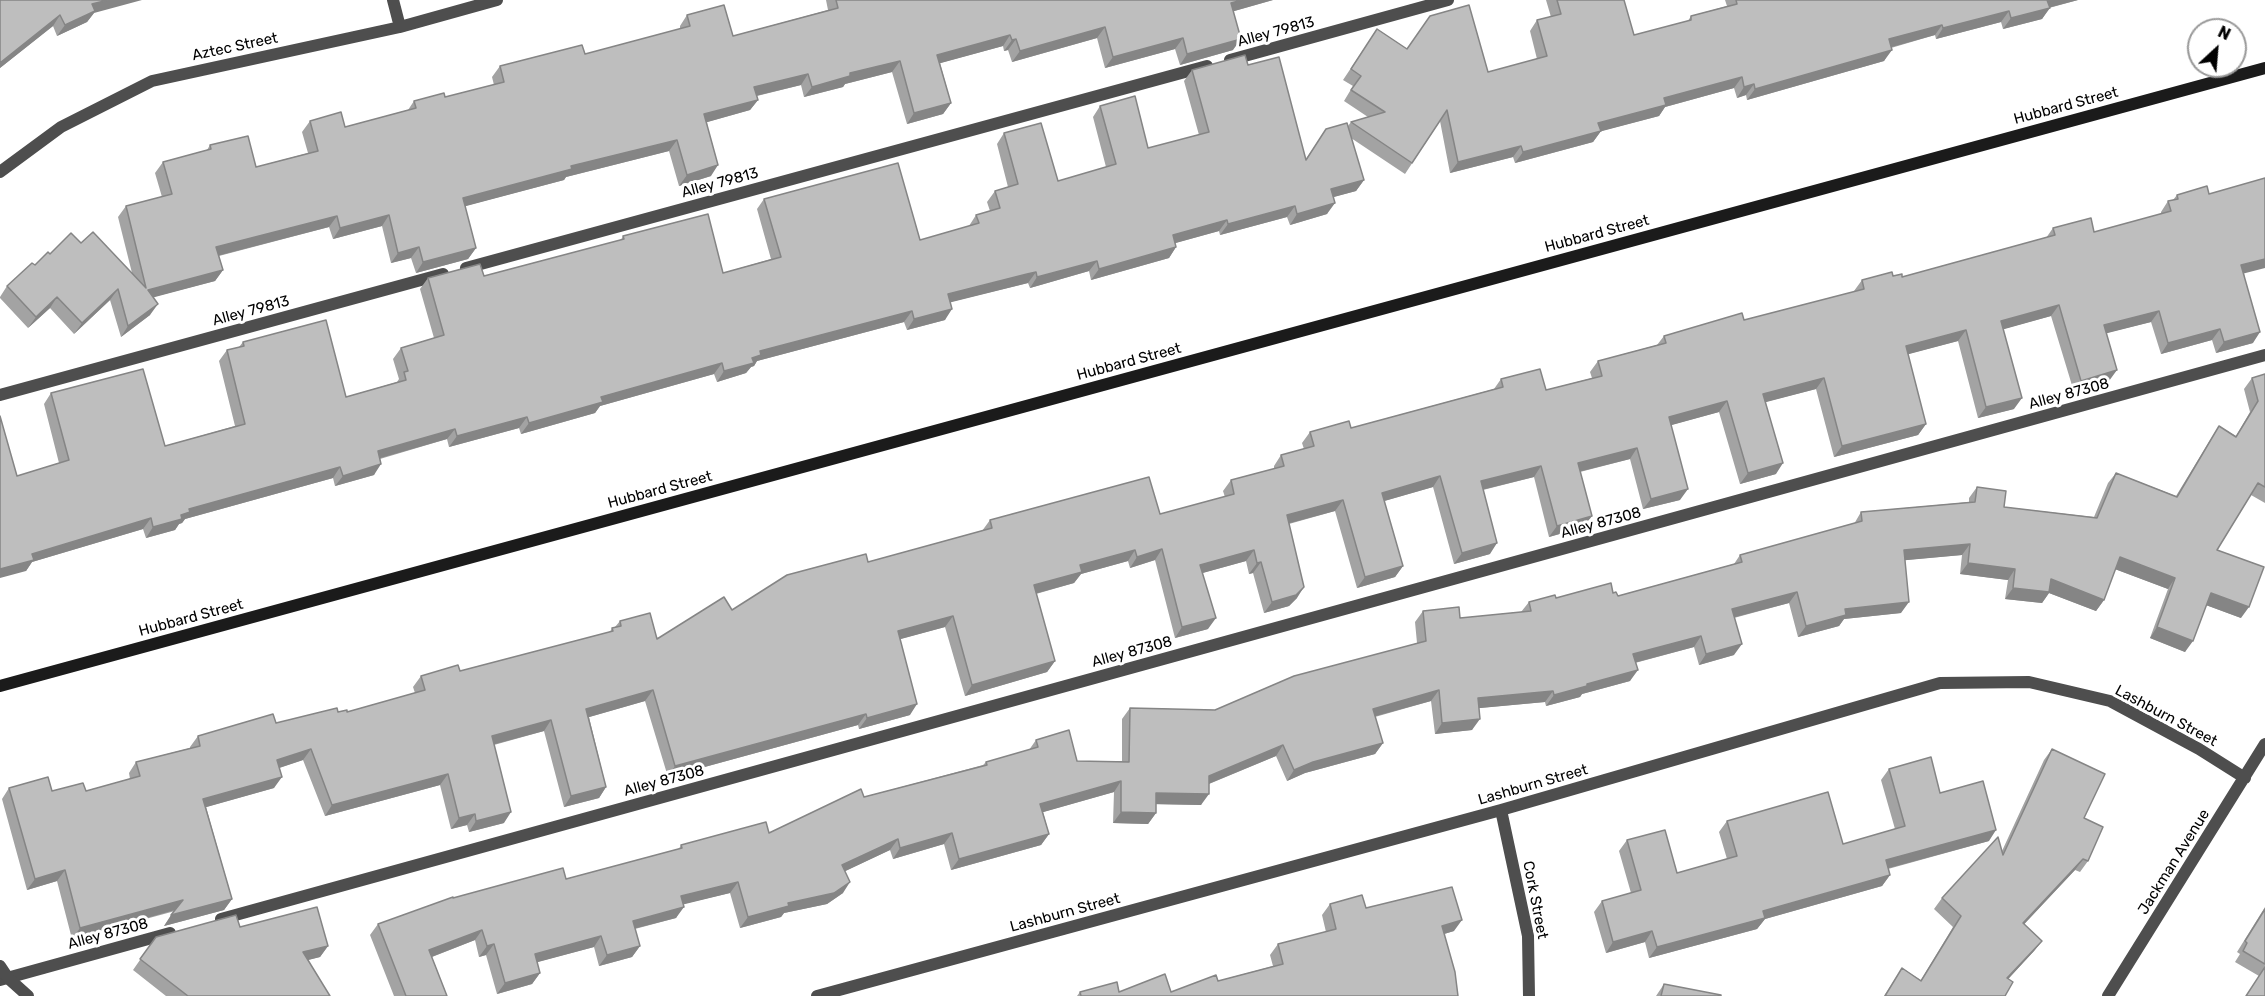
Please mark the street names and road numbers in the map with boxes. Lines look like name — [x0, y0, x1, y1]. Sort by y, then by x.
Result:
street label: Alley 79813 — [1236, 13, 1316, 51]
street label: Aztec Street — [190, 29, 280, 65]
street label: Hubbard Street — [2012, 83, 2120, 129]
street label: Alley 79813 — [680, 164, 760, 202]
street label: Hubbard Street — [1543, 211, 1651, 257]
street label: Alley 79813 — [211, 292, 291, 330]
street label: Hubbard Street — [1075, 339, 1183, 385]
street label: Alley 87308 — [2027, 375, 2111, 413]
street label: Hubbard Street — [606, 467, 714, 513]
street label: Alley 87308 — [1559, 504, 1643, 542]
street label: Hubbard Street — [137, 595, 245, 641]
street label: Alley 87308 — [1090, 633, 1174, 671]
street label: Lashburn Street — [2112, 681, 2220, 751]
street label: Lashburn Street — [1476, 761, 1590, 809]
street label: Alley 87308 — [622, 762, 706, 800]
street label: Jackman Avenue — [2134, 806, 2214, 918]
street label: Cork Street — [1519, 859, 1551, 941]
street label: Lashburn Street — [1008, 890, 1122, 936]
street label: Alley 87308 — [66, 915, 150, 953]

